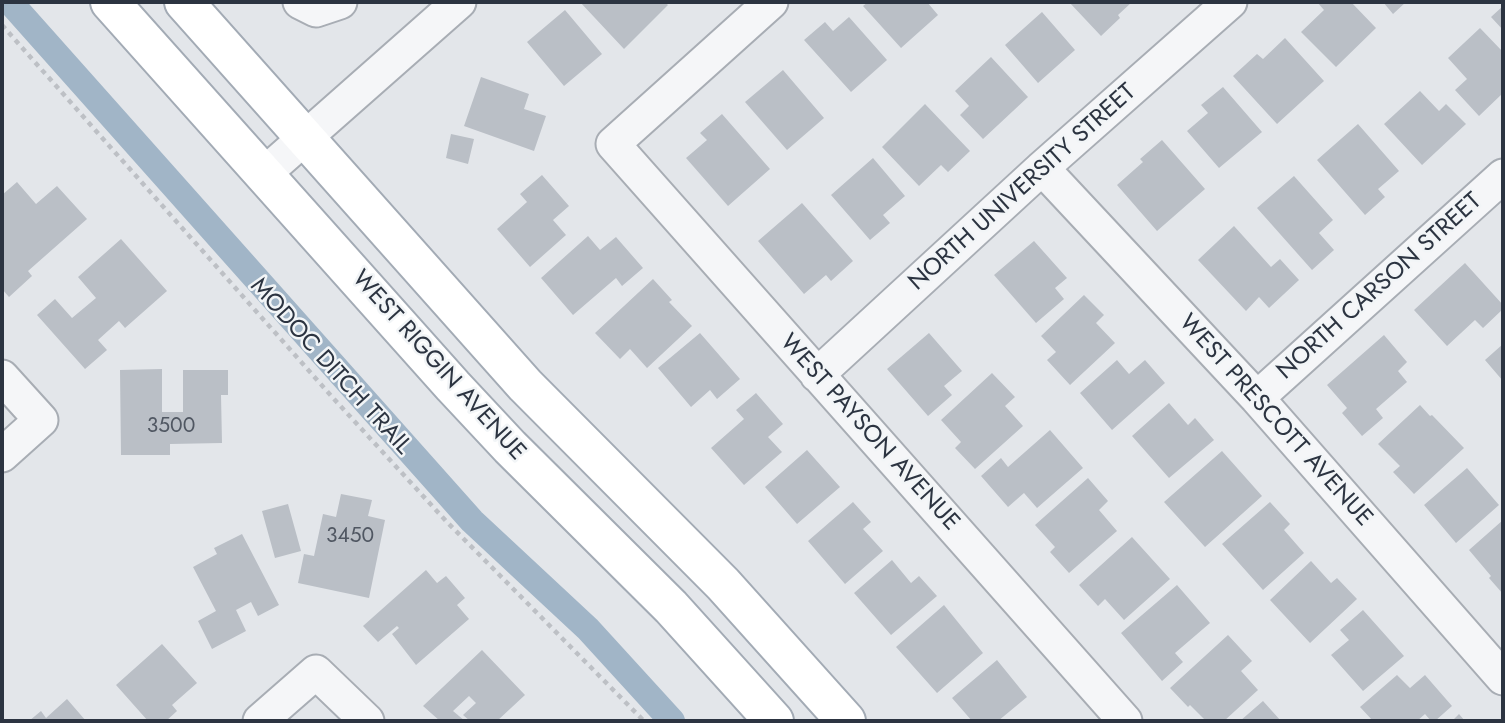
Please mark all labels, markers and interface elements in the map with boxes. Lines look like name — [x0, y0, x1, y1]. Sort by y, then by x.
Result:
street label: NORTH UNIVERSITY STREET — [904, 78, 1142, 298]
street label: NORTH CARSON STREET — [1272, 188, 1488, 386]
street label: WEST RIGGIN AVENUE — [345, 265, 531, 467]
street label: MODOC DITCH TRAIL — [243, 273, 417, 461]
street label: WEST PRESCOTT AVENUE — [1172, 309, 1378, 533]
street label: WEST PAYSON AVENUE — [773, 329, 965, 537]
house number: 3500 — [147, 414, 195, 440]
house number: 3450 — [326, 524, 374, 550]

